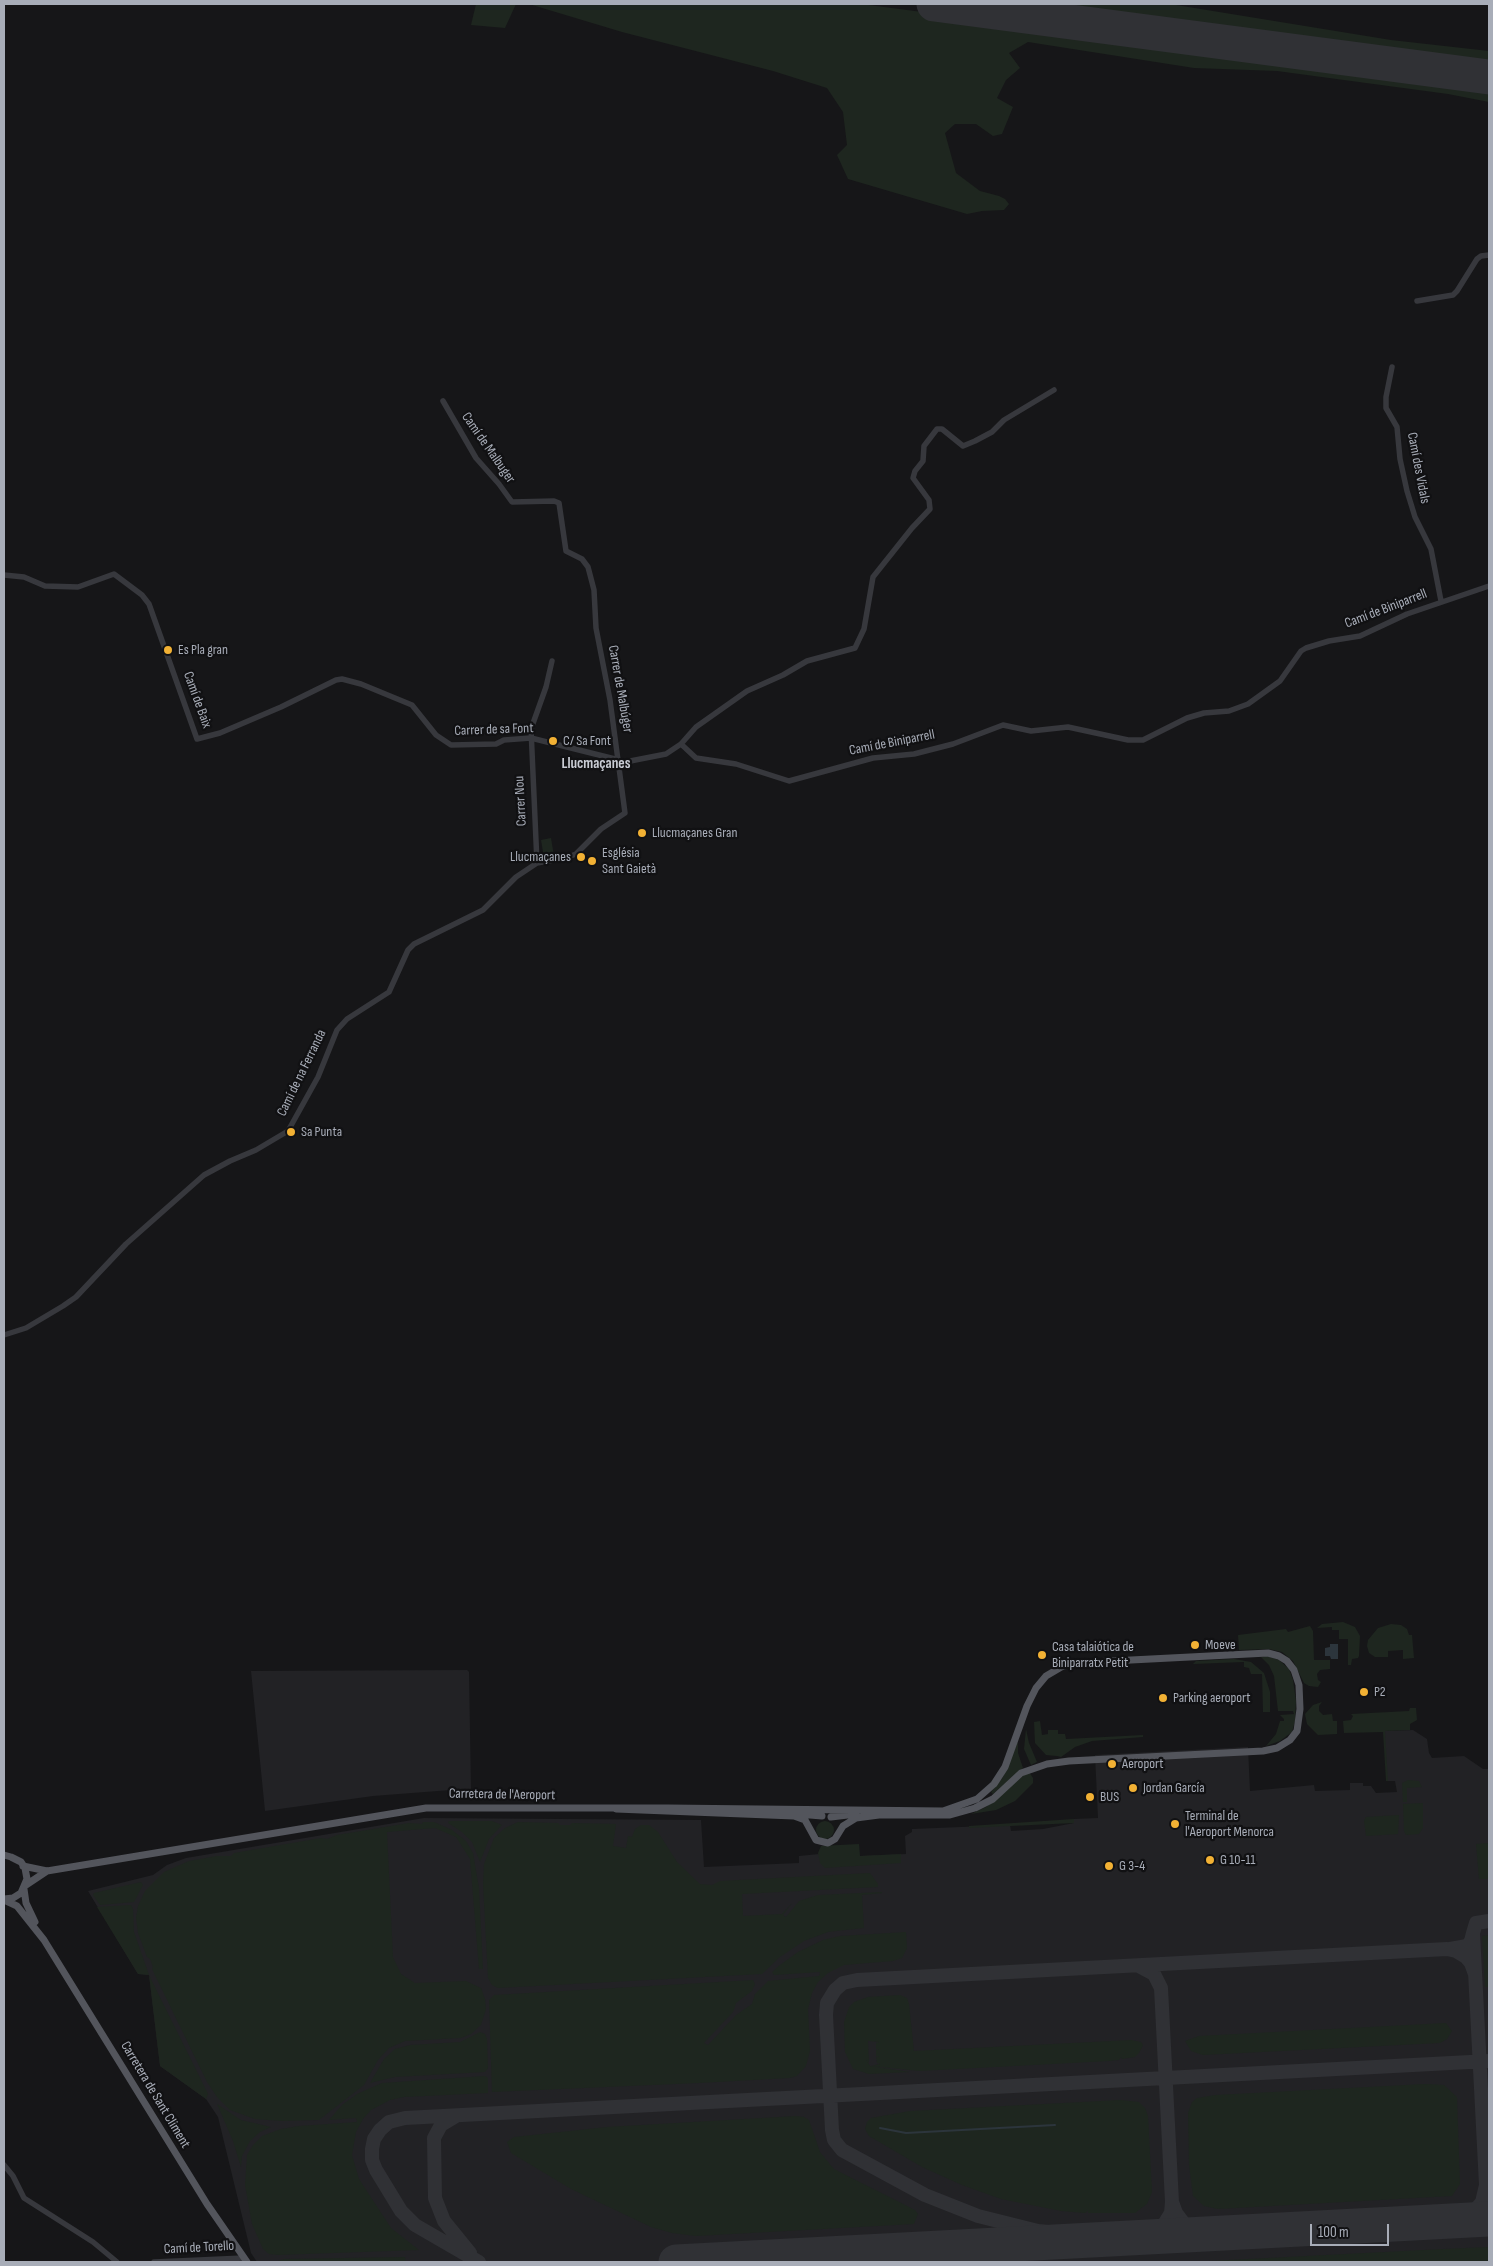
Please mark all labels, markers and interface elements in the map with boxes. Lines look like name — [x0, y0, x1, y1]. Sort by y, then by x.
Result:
street label: Camí de Malbuger — [457, 409, 519, 487]
street label: Camí des Vidals — [1403, 431, 1433, 505]
street label: Camí de Biniparrell — [1343, 586, 1429, 632]
place label: Es Pla gran — [178, 642, 228, 658]
marker: Es Pla gran — [162, 644, 174, 656]
street label: Carrer de Malbúger — [604, 644, 636, 734]
street label: Camí de Baix — [179, 669, 215, 731]
street label: Carrer de sa Font — [454, 720, 534, 740]
street label: Camí de Biniparrell — [848, 726, 936, 760]
place label: C/ Sa Font — [563, 733, 611, 749]
marker: C/ Sa Font — [547, 735, 559, 747]
district label: Llucmaçanes — [561, 755, 631, 773]
street label: Carrer Nou — [511, 775, 531, 827]
place label: Llucmaçanes Gran — [652, 825, 737, 841]
marker: Llucmaçanes Gran — [636, 827, 648, 839]
place label: Església Sant Gaietà — [602, 845, 656, 878]
place label: Llucmaçanes — [510, 849, 571, 865]
marker: Llucmaçanes — [575, 851, 587, 863]
marker: Església Sant Gaietà — [586, 855, 598, 867]
street label: Camí de na Ferranda — [274, 1027, 330, 1119]
place label: Sa Punta — [301, 1124, 342, 1140]
marker: Sa Punta — [285, 1126, 297, 1138]
place label: Moeve — [1205, 1637, 1236, 1653]
place label: Casa talaiótica de Biniparratx Petit — [1052, 1639, 1134, 1671]
marker: Moeve — [1189, 1639, 1201, 1651]
marker: Casa talaiótica de Biniparratx Petit — [1036, 1649, 1048, 1661]
place label: P2 — [1374, 1684, 1386, 1700]
marker: P2 — [1358, 1686, 1370, 1698]
place label: Parking aeroport — [1173, 1690, 1251, 1706]
marker: Parking aeroport — [1157, 1692, 1169, 1704]
place label: Aeroport — [1122, 1756, 1163, 1772]
marker: Aeroport — [1106, 1758, 1118, 1770]
place label: Jordan García — [1143, 1780, 1205, 1796]
marker: Jordan García — [1127, 1782, 1139, 1794]
street label: Carretera de l'Aeroport — [449, 1786, 555, 1804]
place label: BUS — [1100, 1789, 1119, 1805]
marker: BUS — [1084, 1791, 1096, 1803]
place label: Terminal de l'Aeroport Menorca — [1185, 1808, 1274, 1840]
marker: Terminal de l'Aeroport Menorca — [1169, 1818, 1181, 1830]
place label: G 10-11 — [1220, 1852, 1255, 1868]
marker: G 10-11 — [1204, 1854, 1216, 1866]
place label: G 3-4 — [1119, 1858, 1145, 1874]
marker: G 3-4 — [1103, 1860, 1115, 1872]
street label: Carretera de Sant Climent — [117, 2039, 193, 2151]
scale bar — [1313, 2214, 1392, 2246]
text: 100 m — [1318, 2223, 1349, 2242]
street label: Camí de Torello — [163, 2238, 235, 2258]

